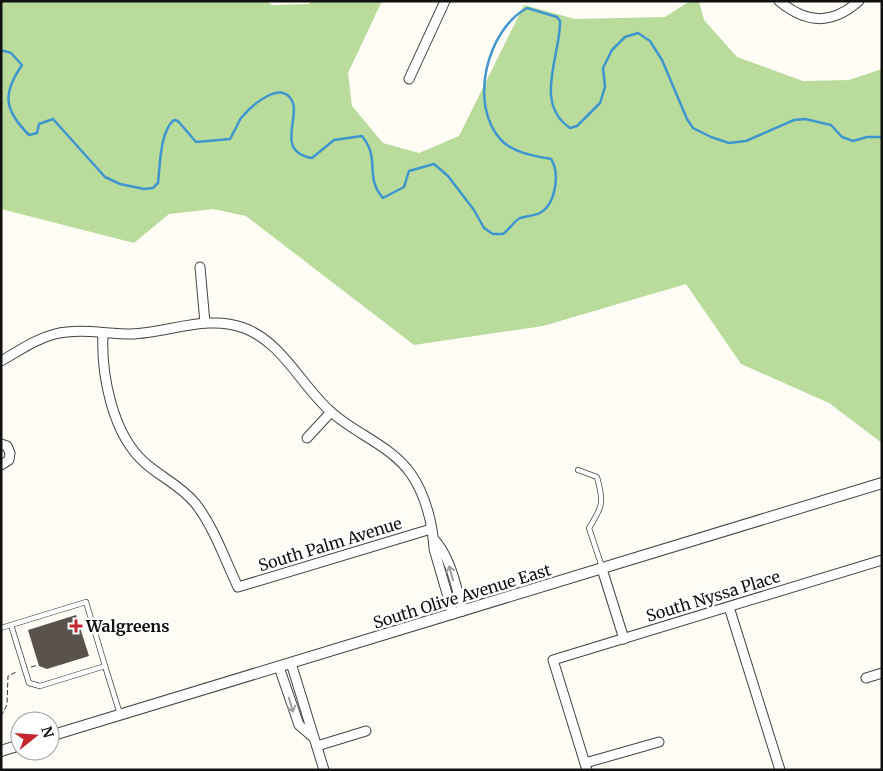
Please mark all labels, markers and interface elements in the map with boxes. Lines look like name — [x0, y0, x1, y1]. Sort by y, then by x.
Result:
street label: South Palm Avenue — [256, 513, 404, 575]
street label: South Olive Avenue East — [371, 559, 554, 633]
one-way arrow — [446, 565, 456, 581]
street label: South Nyssa Place — [644, 566, 782, 626]
place label: Walgreens — [85, 616, 170, 636]
marker: Walgreens — [70, 620, 82, 632]
one-way arrow — [287, 697, 297, 713]
north arrow — [10, 711, 60, 761]
text: N — [37, 724, 58, 740]

